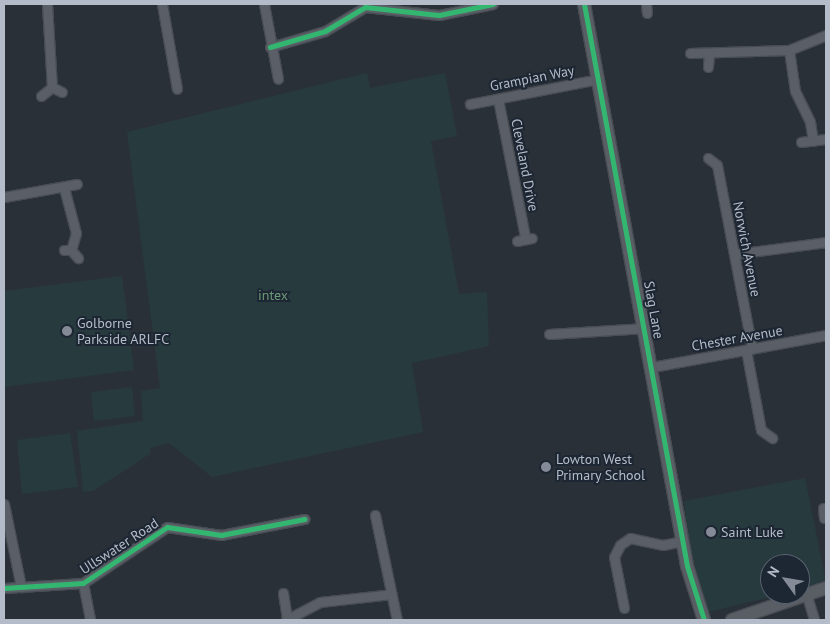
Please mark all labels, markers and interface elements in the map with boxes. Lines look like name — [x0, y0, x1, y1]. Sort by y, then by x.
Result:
street label: Grampian Way — [488, 62, 576, 94]
street label: Cleveland Drive — [508, 117, 542, 213]
street label: Norwich Avenue — [729, 200, 765, 298]
street label: Slag Lane — [641, 280, 667, 340]
park label: intex — [258, 287, 288, 303]
place label: Golborne Parkside ARLFC — [77, 315, 170, 348]
street label: Chester Avenue — [690, 322, 784, 354]
marker: Golborne Parkside ARLFC — [61, 325, 73, 337]
place label: Lowton West Primary School — [556, 451, 646, 484]
marker: Lowton West Primary School — [540, 461, 552, 473]
street label: Ullswater Road — [77, 514, 161, 578]
place label: Saint Luke — [721, 524, 783, 540]
marker: Saint Luke — [705, 526, 717, 538]
north arrow — [760, 554, 810, 604]
text: N — [763, 563, 783, 580]

